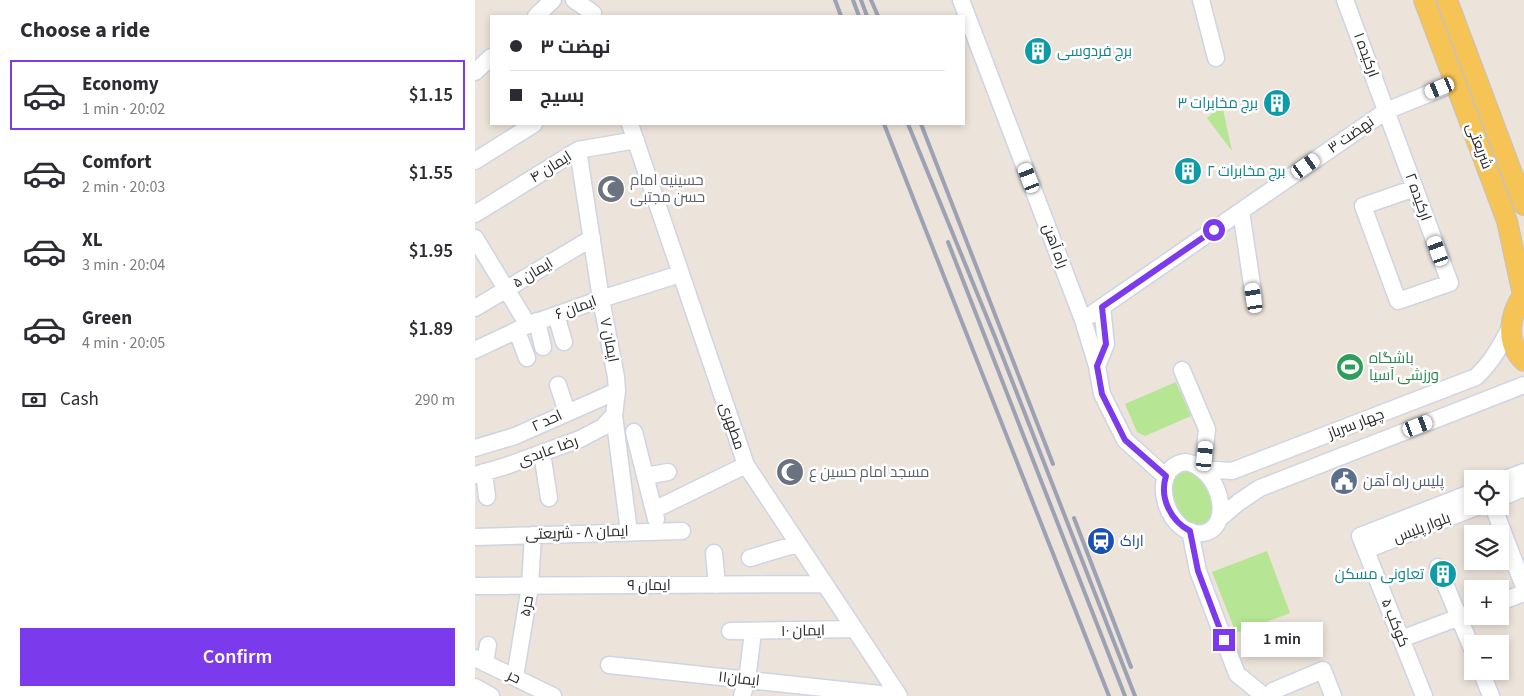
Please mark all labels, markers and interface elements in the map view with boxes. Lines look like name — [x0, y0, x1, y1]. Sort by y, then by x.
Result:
text: Choose a ride — [20, 14, 150, 46]
street label: ارکیده ۱ — [1348, 30, 1384, 80]
text: نهضت ۳ — [540, 34, 611, 61]
building icon: برج فردوسی — [1023, 36, 1053, 66]
place label: برج فردوسی — [1057, 41, 1132, 62]
text: Economy — [82, 71, 159, 98]
icon: car — [22, 73, 67, 118]
car — [1423, 75, 1456, 101]
text: $1.15 — [409, 82, 453, 109]
text: بسیج — [540, 83, 584, 110]
building icon: برج مخابرات ۳ — [1262, 88, 1292, 118]
place label: برج مخابرات ۳ — [1177, 93, 1258, 114]
text: 1 min · 20:02 — [82, 98, 165, 120]
street label: نهضت ۳ — [1324, 111, 1378, 159]
street label: شریعتی — [1461, 120, 1497, 172]
street label: ایمان ۴ — [526, 146, 576, 188]
text: Comfort — [82, 149, 152, 176]
icon: car — [22, 151, 67, 196]
car — [1289, 151, 1322, 181]
building icon: برج مخابرات ۲ — [1173, 156, 1203, 186]
text: $1.55 — [409, 160, 453, 187]
car — [1016, 161, 1041, 195]
place label: برج مخابرات ۲ — [1207, 161, 1286, 182]
place label: حسینیه امام حسن مجتبی — [630, 170, 705, 208]
street label: ارکیده ۲ — [1400, 170, 1436, 224]
mosque icon: حسینیه امام حسن مجتبی — [596, 174, 626, 204]
text: 2 min · 20:03 — [82, 176, 165, 198]
route start — [1203, 219, 1225, 241]
street label: راه آهن — [1037, 221, 1073, 271]
text: XL — [82, 227, 103, 254]
icon: car — [22, 229, 67, 274]
car — [1425, 234, 1450, 268]
text: $1.95 — [409, 238, 453, 265]
street label: ایمان ۵ — [509, 253, 557, 293]
text: 3 min · 20:04 — [82, 254, 165, 276]
car — [1244, 282, 1263, 314]
street label: ایمان ۶ — [552, 291, 600, 325]
text: Green — [82, 305, 132, 332]
icon: car — [22, 307, 67, 352]
text: $1.89 — [409, 316, 453, 343]
street label: ایمان ۷ — [594, 316, 624, 364]
text: 4 min · 20:05 — [82, 332, 165, 354]
place label: باشگاه ورزشی آسیا — [1369, 348, 1439, 386]
sports icon: باشگاه ورزشی آسیا — [1335, 352, 1365, 382]
icon: cash — [20, 386, 48, 414]
text: Cash — [60, 386, 99, 413]
text: 290 m — [415, 389, 455, 411]
street label: مطهری — [714, 400, 750, 452]
street label: چهار سرباز — [1324, 404, 1387, 445]
street label: احد ۲ — [528, 405, 566, 437]
car — [1401, 414, 1434, 438]
street label: رضا عابدی — [515, 430, 581, 472]
car — [1195, 440, 1214, 472]
mosque icon: مسجد امام حسین ع — [775, 457, 805, 487]
place label: مسجد امام حسین ع — [809, 462, 929, 483]
public building icon: پلیس راه آهن — [1329, 466, 1359, 496]
map controls — [1464, 470, 1509, 680]
button: locate — [1464, 470, 1509, 515]
place label: پلیس راه آهن — [1363, 471, 1444, 492]
street label: بلوار پلیس — [1390, 507, 1454, 549]
street label: ایمان ۸ - شریعتی — [525, 521, 629, 545]
button: layers — [1464, 525, 1509, 570]
station icon: اراک — [1086, 526, 1116, 556]
place label: اراک — [1120, 531, 1144, 552]
building icon: تعاونی مسکن — [1428, 559, 1458, 589]
place label: تعاونی مسکن — [1335, 564, 1424, 585]
street label: ایمان ۹ — [627, 575, 671, 596]
button: + — [1464, 580, 1509, 625]
street label: حر۵ — [515, 594, 539, 618]
street label: کوکب ۵ — [1376, 595, 1414, 651]
street label: ایمان ۱۰ — [781, 620, 825, 642]
callout: 1 min — [1241, 622, 1324, 658]
button: Confirm — [20, 628, 455, 686]
text: 1 min — [1263, 628, 1301, 650]
route end — [1213, 629, 1235, 651]
button: − — [1464, 635, 1509, 680]
street label: حر — [503, 664, 524, 689]
street label: ایمان۱۱ — [717, 666, 761, 692]

